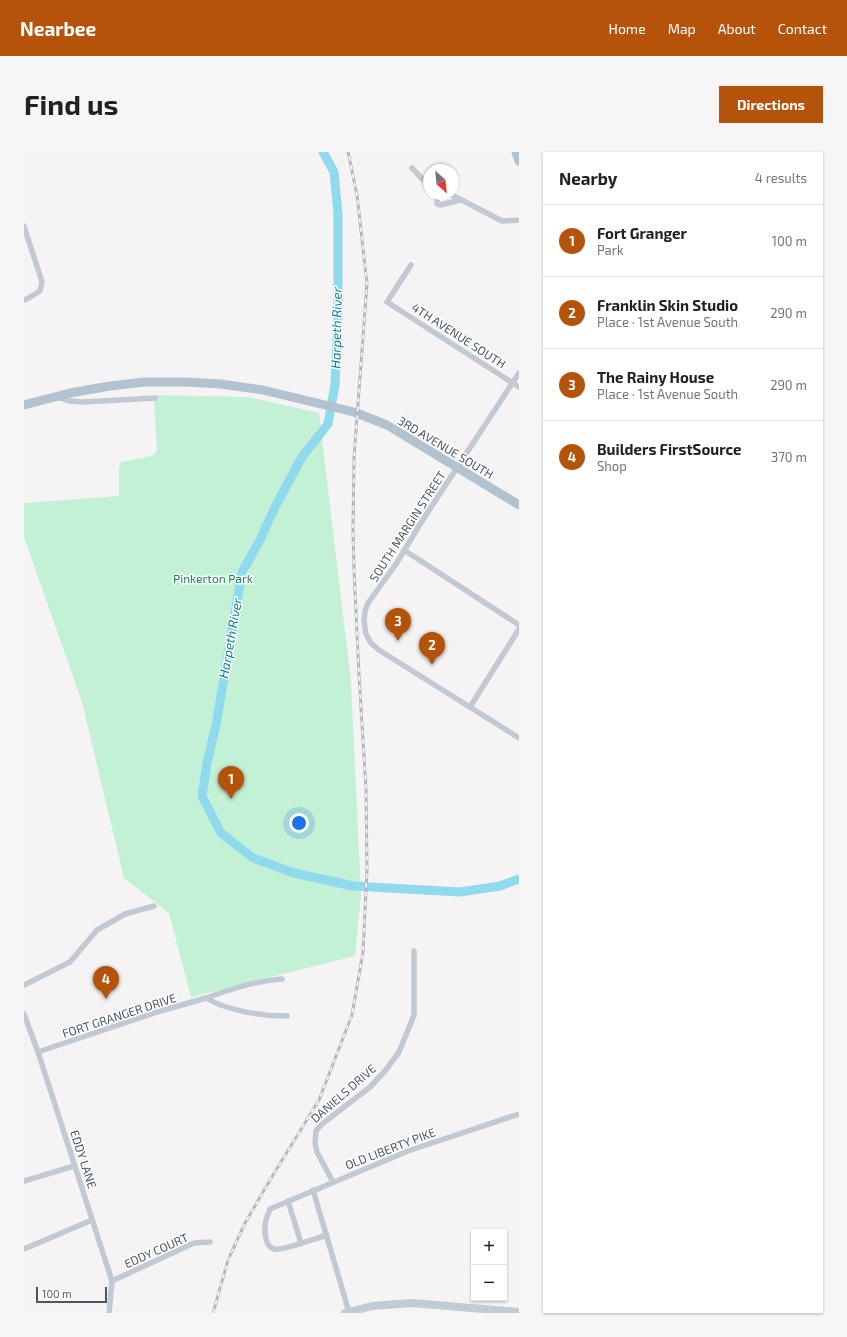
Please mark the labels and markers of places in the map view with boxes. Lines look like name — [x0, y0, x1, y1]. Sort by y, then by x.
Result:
pin: 3 — [385, 608, 411, 641]
pin: 2 — [419, 632, 445, 665]
pin: 1 — [218, 766, 244, 799]
pin: 4 — [93, 966, 119, 999]

